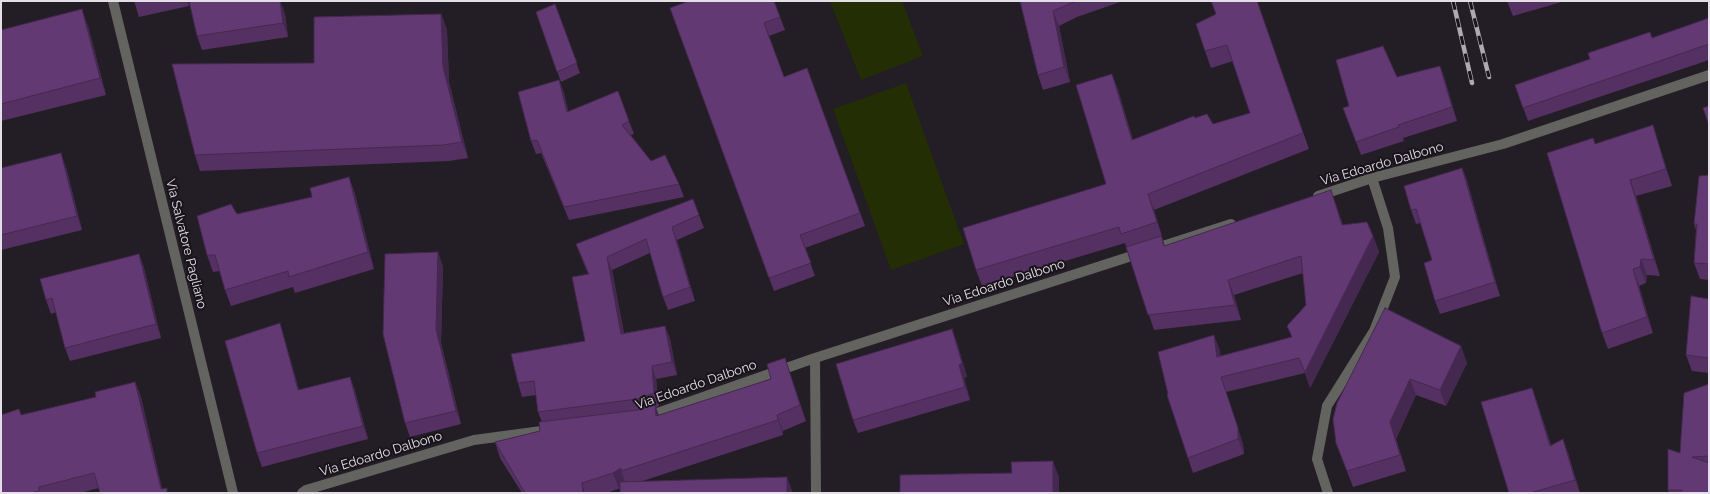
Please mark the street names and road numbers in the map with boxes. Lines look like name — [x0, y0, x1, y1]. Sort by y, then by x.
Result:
street label: Via Edoardo Dalbono — [1319, 139, 1445, 189]
street label: Via Salvatore Pagliano — [162, 177, 210, 311]
street label: Via Edoardo Dalbono — [941, 256, 1067, 310]
street label: Via Edoardo Dalbono — [633, 357, 759, 413]
street label: Via Edoardo Dalbono — [318, 428, 444, 480]

